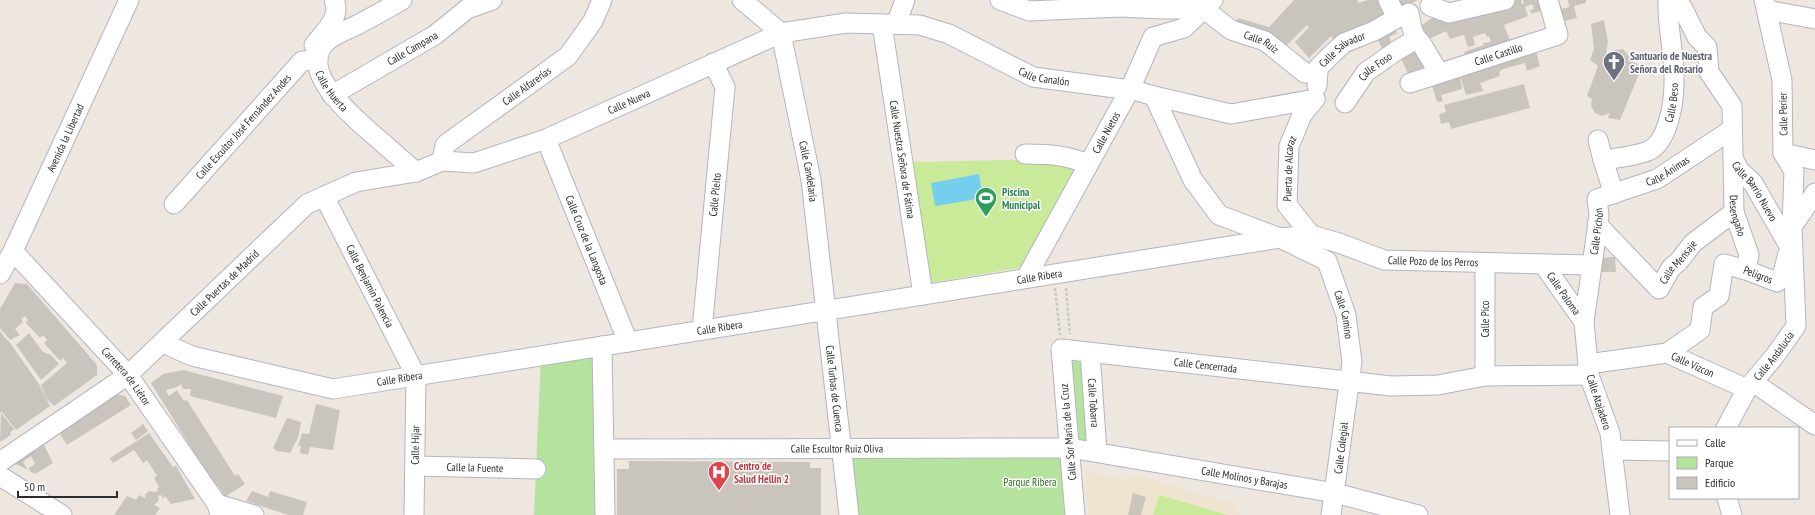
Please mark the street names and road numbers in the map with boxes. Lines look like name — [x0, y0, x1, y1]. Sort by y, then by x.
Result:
street label: Calle Campana — [385, 28, 440, 68]
street label: Calle Ruiz — [1242, 28, 1282, 56]
street label: Calle Salvador — [1316, 28, 1367, 70]
street label: Calle Castillo — [1473, 40, 1525, 69]
street label: Calle Foso — [1355, 49, 1395, 83]
street label: Calle Alfarerías — [499, 63, 554, 108]
street label: Calle Canalón — [1016, 64, 1070, 89]
street label: Calle Huerta — [313, 69, 351, 114]
street label: Calle Escultor José Fernández Andes — [193, 71, 294, 182]
street label: Calle Beso — [1661, 83, 1681, 124]
street label: Calle Nueva — [605, 86, 652, 117]
street label: Calle Perier — [1776, 92, 1790, 136]
street label: Calle Nuestra Señora de Fátima — [887, 99, 918, 220]
street label: Avenida la Libertad — [43, 101, 87, 174]
street label: Calle Nietos — [1089, 109, 1123, 156]
street label: Puerta de Alcaraz — [1280, 134, 1300, 202]
street label: Calle Candelaria — [796, 140, 820, 202]
street label: Calle Ánimas — [1644, 152, 1692, 189]
street label: Calle Barrio Nuevo — [1729, 159, 1780, 224]
street label: Calle Pleito — [706, 172, 724, 217]
street label: Calle Cruz de la Langosta — [562, 193, 611, 287]
street label: Desengaño — [1727, 195, 1749, 238]
street label: Calle Pichón — [1587, 207, 1606, 256]
street label: Calle Mensaje — [1656, 237, 1700, 287]
street label: Calle Benjamín Palencia — [343, 242, 397, 330]
street label: Calle Puertas de Madrid — [187, 247, 262, 319]
street label: Calle Pozo de los Perros — [1388, 253, 1479, 269]
street label: Peligros — [1741, 263, 1775, 287]
street label: Calle Ribera — [1016, 266, 1063, 287]
street label: Calle Paloma — [1544, 269, 1584, 318]
street label: Calle Camino — [1331, 288, 1356, 340]
street label: Calle Pico — [1478, 300, 1492, 338]
street label: Calle Ribera — [696, 317, 743, 338]
street label: Calle Andalucía — [1750, 328, 1797, 383]
street label: Carretera de Liétor — [99, 344, 154, 408]
street label: Calle Turbas de Cuenca — [823, 345, 847, 433]
street label: Calle Vizcon — [1669, 349, 1717, 380]
street label: Calle Cencerrada — [1173, 355, 1238, 376]
street label: Calle Ribera — [376, 368, 423, 389]
street label: Calle Atajadero — [1583, 373, 1615, 432]
street label: Calle Tobarra — [1085, 378, 1102, 428]
street label: Calle Sor María de la Cruz — [1057, 383, 1079, 481]
street label: Calle Colegial — [1331, 421, 1351, 475]
street label: Calle Híjar — [408, 425, 422, 465]
street label: Calle Escultor Ruiz Oliva — [791, 441, 883, 456]
street label: Calle la Fuente — [446, 460, 504, 475]
street label: Calle Molinos y Barajas — [1200, 463, 1289, 492]

